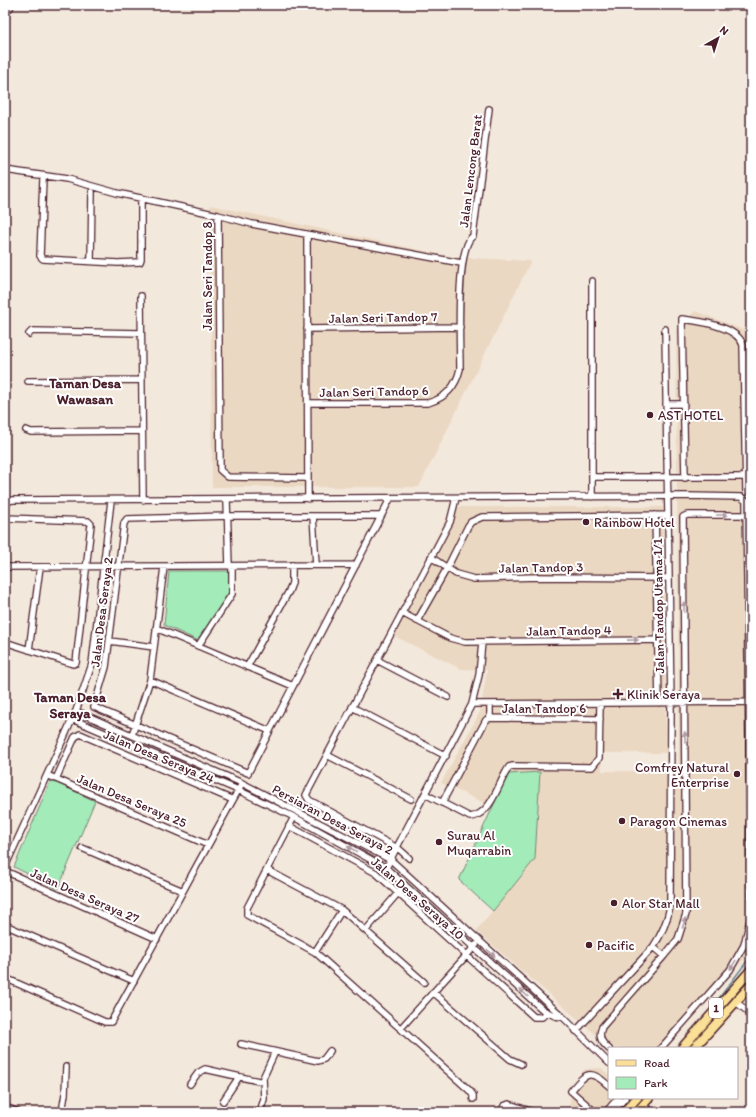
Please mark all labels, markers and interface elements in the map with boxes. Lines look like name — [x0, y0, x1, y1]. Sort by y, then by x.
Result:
north arrow — [698, 18, 738, 58]
text: N — [717, 23, 731, 38]
street label: Jalan Lencong Barat — [456, 114, 485, 228]
street label: Jalan Seri Tandop 8 — [200, 221, 215, 331]
street label: Jalan Seri Tandop 7 — [329, 309, 438, 326]
district label: Taman Desa Wawasan — [48, 375, 122, 408]
street label: Jalan Seri Tandop 6 — [319, 383, 429, 400]
place label: AST HOTEL — [658, 408, 724, 423]
marker: AST HOTEL — [645, 410, 655, 420]
one-way arrow — [716, 512, 729, 518]
place label: Rainbow Hotel — [594, 515, 675, 530]
marker: Rainbow Hotel — [581, 517, 591, 527]
street label: Jalan Tandop Utama 1/1 — [650, 538, 667, 674]
street label: Jalan Desa Seraya 2 — [87, 556, 116, 668]
street label: Jalan Tandop 3 — [499, 559, 583, 576]
one-way arrow — [680, 601, 687, 613]
street label: Jalan Tandop 4 — [526, 622, 612, 639]
one-way arrow — [627, 637, 640, 643]
place label: Klinik Seraya — [627, 687, 701, 702]
marker: Klinik Seraya — [612, 688, 624, 700]
district label: Taman Desa Seraya — [33, 689, 107, 722]
street label: Jalan Tandop 6 — [502, 701, 586, 716]
street label: Jalan Desa Seraya 24 — [101, 726, 217, 787]
one-way arrow — [682, 730, 688, 743]
place label: Comfrey Natural Enterprise — [635, 760, 729, 790]
marker: Comfrey Natural Enterprise — [732, 769, 742, 779]
street label: Jalan Desa Seraya 25 — [75, 771, 189, 830]
street label: Persiaran Desa Seraya 2 — [270, 781, 396, 858]
place label: Paragon Cinemas — [630, 814, 727, 829]
marker: Paragon Cinemas — [617, 816, 627, 826]
place label: Surau Al Muqarrabin — [447, 828, 511, 858]
marker: Surau Al Muqarrabin — [434, 837, 444, 847]
one-way arrow — [346, 846, 358, 852]
street label: Jalan Desa Seraya 10 — [368, 854, 467, 943]
street label: Jalan Desa Seraya 27 — [28, 865, 142, 926]
place label: Alor Star Mall — [622, 896, 700, 911]
marker: Alor Star Mall — [609, 898, 619, 908]
one-way arrow — [681, 917, 687, 929]
place label: Pacific — [597, 938, 634, 953]
marker: Pacific — [584, 940, 594, 950]
one-way arrow — [486, 948, 497, 957]
one-way arrow — [730, 959, 737, 971]
one-way arrow — [519, 988, 529, 998]
road number: 1 — [709, 998, 723, 1018]
legend — [608, 1047, 738, 1099]
text: Road — [644, 1056, 670, 1070]
text: Park — [644, 1076, 668, 1090]

